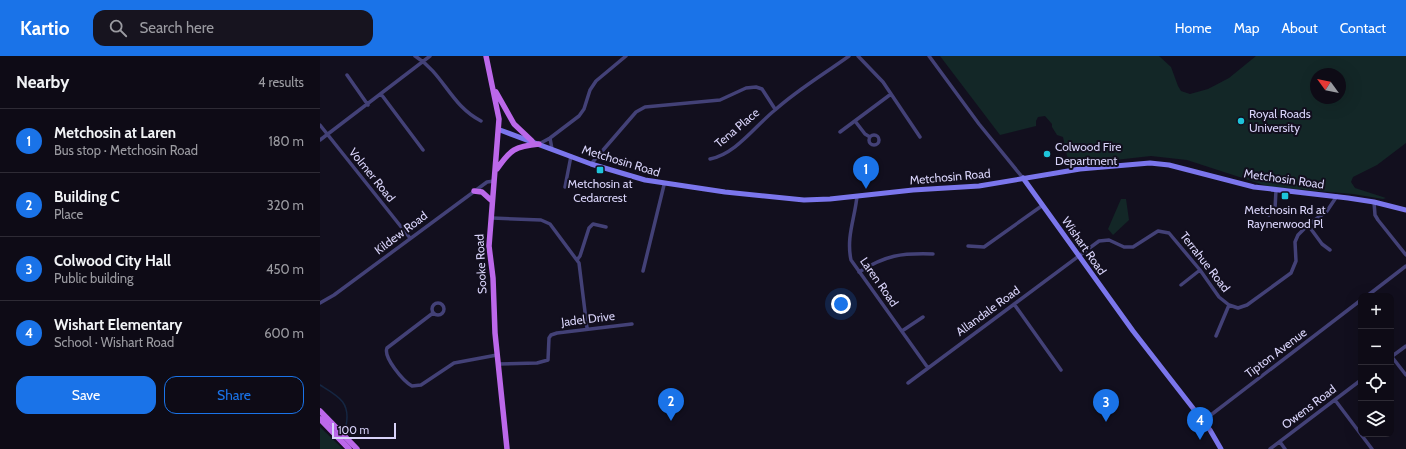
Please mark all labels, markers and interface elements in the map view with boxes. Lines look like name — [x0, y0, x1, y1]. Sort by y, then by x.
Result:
search box — [93, 10, 373, 46]
text: Kartio — [20, 17, 69, 40]
icon: search — [107, 17, 129, 39]
text: Search here — [139, 19, 214, 37]
text: Home — [1175, 19, 1212, 37]
text: Map — [1234, 19, 1259, 37]
text: About — [1281, 19, 1318, 37]
text: Contact — [1340, 19, 1386, 37]
north arrow — [1310, 68, 1346, 104]
text: Nearby — [16, 72, 69, 92]
text: 4 results — [258, 74, 304, 90]
street label: Tena Place — [711, 105, 762, 151]
place label: Royal Roads University — [1249, 106, 1311, 135]
marker: Royal Roads University — [1236, 116, 1246, 126]
text: Metchosin at Laren — [54, 124, 176, 142]
text: 1 — [27, 133, 31, 149]
text: 180 m — [268, 133, 304, 149]
place label: Colwood Fire Department — [1055, 139, 1121, 168]
street label: Metchosin Road — [580, 141, 662, 180]
text: Bus stop · Metchosin Road — [54, 142, 198, 158]
street label: Volmer Road — [346, 145, 399, 205]
marker: Colwood Fire Department — [1042, 149, 1052, 159]
pin: 1 — [853, 156, 879, 189]
marker: Metchosin at Cedarcrest — [595, 165, 605, 175]
street label: Metchosin Road — [909, 165, 991, 188]
street label: Metchosin Road — [1243, 165, 1325, 192]
place label: Metchosin at Cedarcrest — [568, 176, 632, 205]
text: Building C — [54, 188, 120, 206]
marker: Metchosin Rd at Raynerwood Pl — [1280, 191, 1290, 201]
text: 2 — [26, 197, 32, 213]
text: 320 m — [267, 197, 304, 213]
place label: Metchosin Rd at Raynerwood Pl — [1244, 202, 1326, 231]
text: Place — [54, 206, 83, 222]
street label: Kildew Road — [371, 208, 430, 257]
street label: Wishart Road — [1059, 214, 1110, 278]
street label: Terrahue Road — [1177, 228, 1234, 295]
street label: Sooke Road — [471, 234, 490, 294]
text: Colwood City Hall — [54, 252, 171, 270]
street label: Laren Road — [857, 254, 902, 309]
text: 3 — [25, 261, 33, 277]
text: 450 m — [266, 261, 304, 277]
text: Public building — [54, 270, 134, 286]
street label: Allandale Road — [953, 282, 1023, 339]
map controls — [1358, 293, 1394, 437]
button: + — [1358, 293, 1394, 329]
your location — [831, 294, 851, 314]
street label: Jadel Drive — [559, 308, 616, 329]
text: Wishart Elementary — [54, 316, 182, 334]
street label: Tipton Avenue — [1242, 324, 1310, 381]
text: 4 — [25, 325, 33, 341]
text: 600 m — [264, 325, 304, 341]
button: − — [1358, 329, 1394, 365]
text: School · Wishart Road — [54, 334, 174, 350]
button: locate — [1358, 365, 1394, 401]
button: Save — [16, 376, 156, 414]
button: Share — [164, 376, 304, 414]
street label: Owens Road — [1278, 381, 1339, 432]
pin: 2 — [658, 388, 684, 421]
pin: 3 — [1093, 389, 1119, 422]
button: layers — [1358, 401, 1394, 437]
pin: 4 — [1187, 407, 1213, 440]
scale bar — [332, 421, 396, 440]
text: 100 m — [338, 423, 369, 437]

